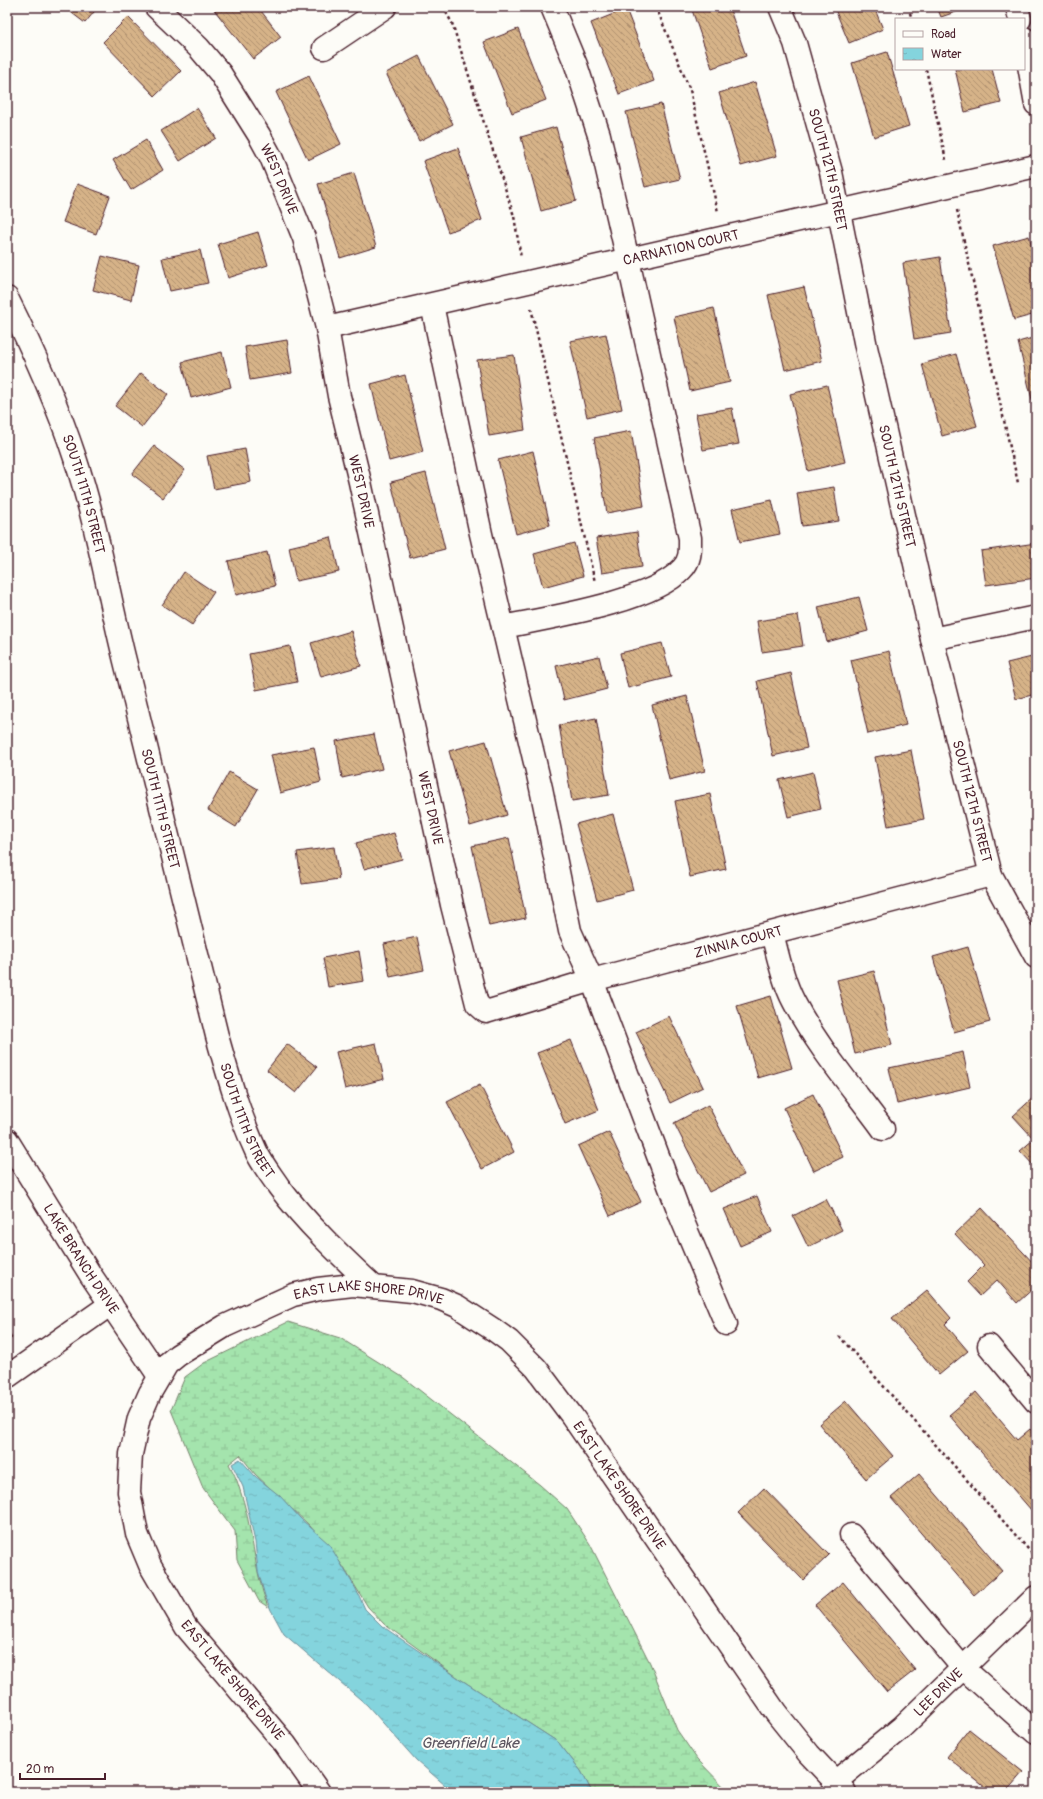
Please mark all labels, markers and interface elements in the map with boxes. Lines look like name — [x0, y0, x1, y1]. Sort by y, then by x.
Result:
legend — [895, 18, 1025, 70]
text: Road — [931, 27, 956, 42]
text: Water — [931, 47, 962, 62]
street label: SOUTH 12TH STREET — [805, 107, 851, 233]
street label: WEST DRIVE — [257, 141, 301, 217]
street label: CARNATION COURT — [621, 226, 741, 269]
street label: SOUTH 12TH STREET — [875, 423, 919, 549]
street label: SOUTH 11TH STREET — [59, 432, 108, 555]
street label: WEST DRIVE — [345, 453, 378, 530]
street label: SOUTH 12TH STREET — [949, 738, 996, 865]
street label: SOUTH 11TH STREET — [137, 747, 183, 871]
street label: WEST DRIVE — [414, 770, 447, 847]
street label: ZINNIA COURT — [692, 922, 784, 962]
street label: SOUTH 11TH STREET — [216, 1061, 278, 1182]
street label: LAKE BRANCH DRIVE — [40, 1201, 122, 1317]
street label: EAST LAKE SHORE DRIVE — [292, 1277, 446, 1308]
street label: EAST LAKE SHORE DRIVE — [569, 1418, 669, 1553]
street label: EAST LAKE SHORE DRIVE — [177, 1617, 288, 1744]
street label: LEE DRIVE — [910, 1665, 967, 1720]
water label: Greenfield Lake — [421, 1734, 520, 1753]
scale bar — [20, 1755, 105, 1781]
text: 20 m — [26, 1762, 55, 1777]

